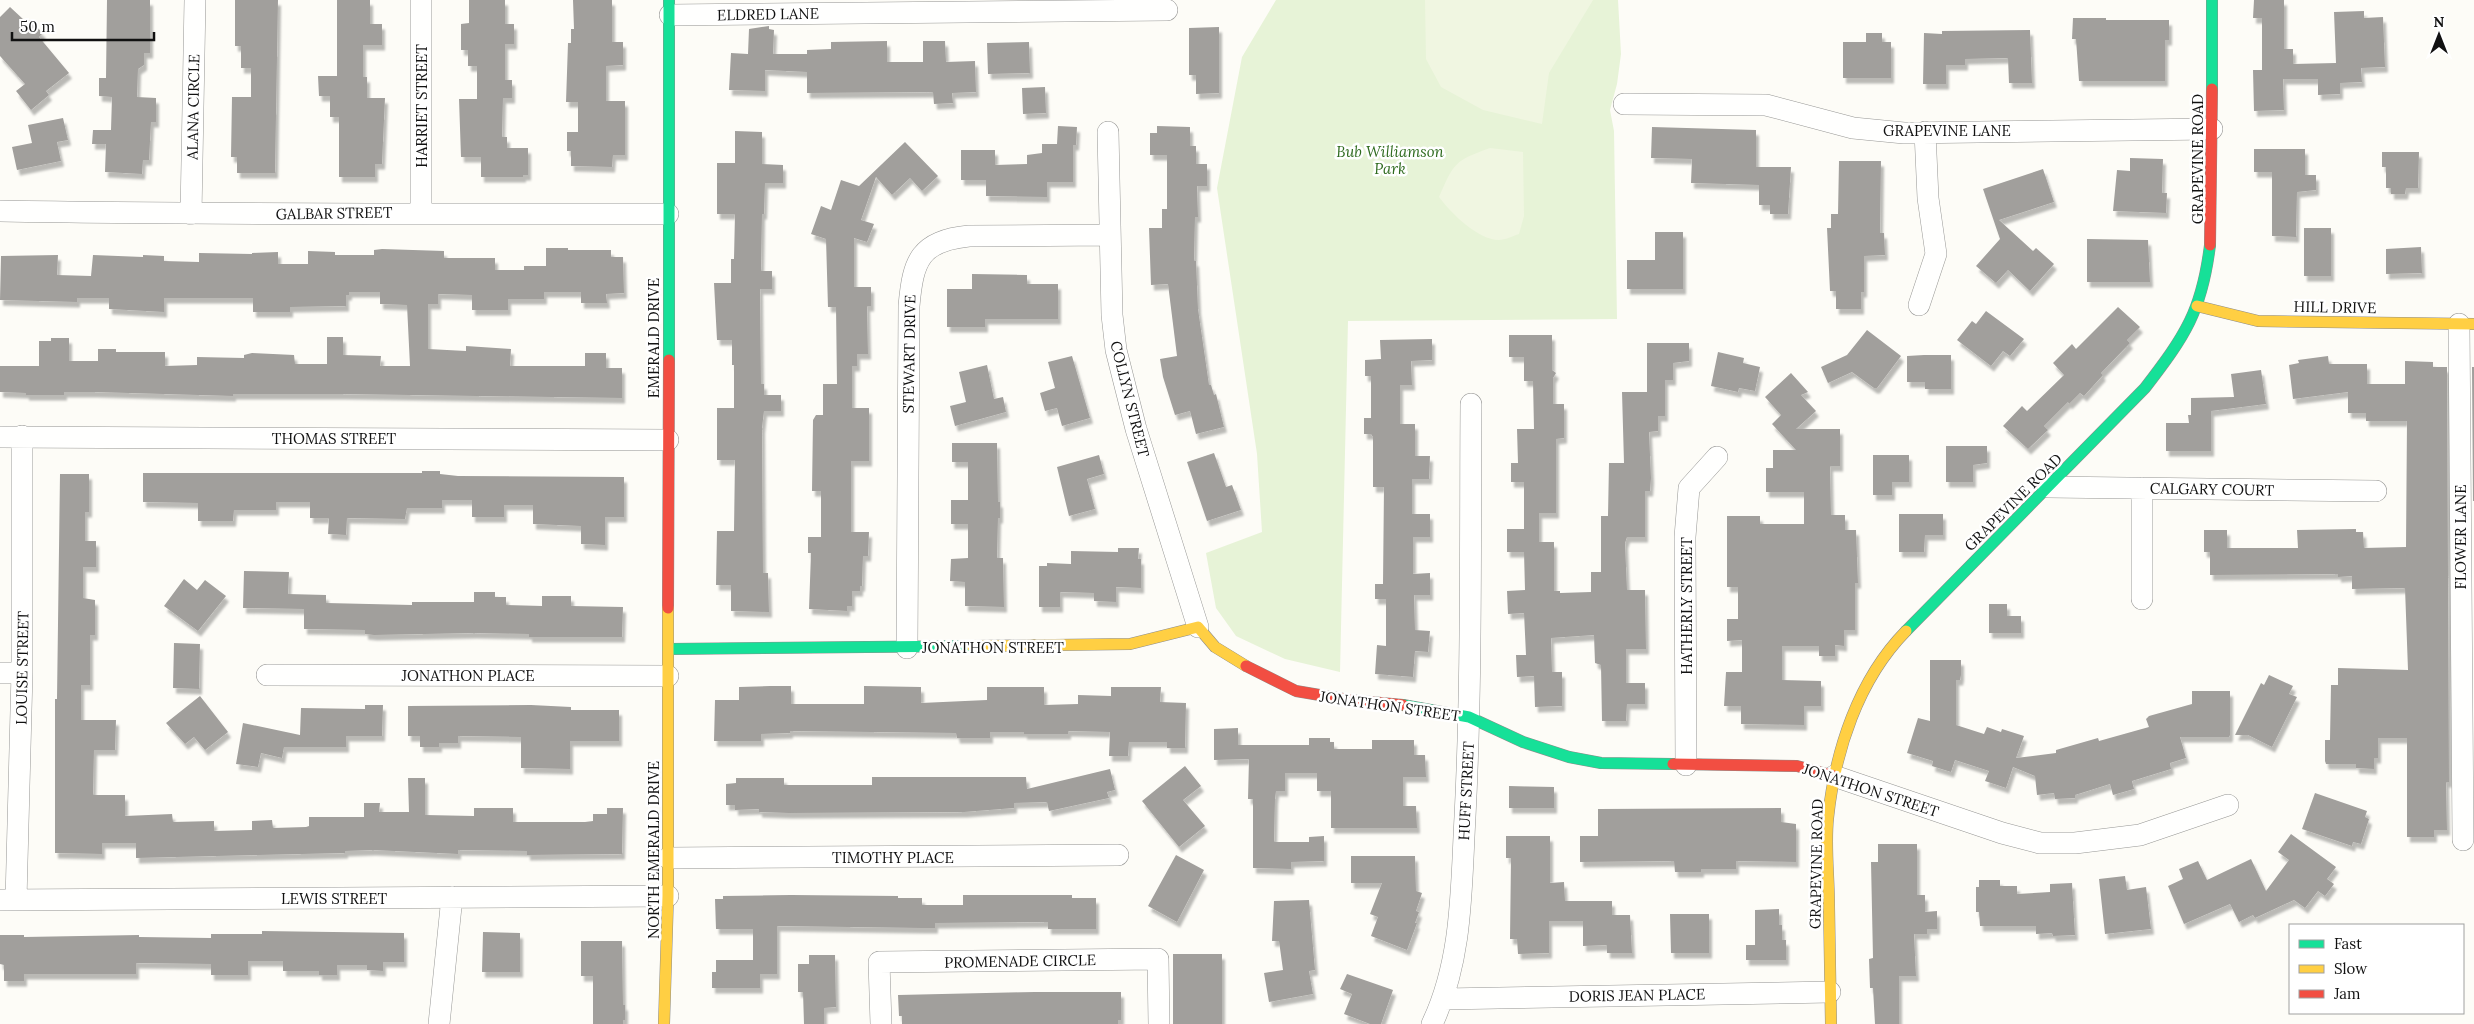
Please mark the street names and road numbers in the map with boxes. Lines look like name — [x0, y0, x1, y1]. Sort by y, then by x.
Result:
street label: ELDRED LANE — [717, 4, 819, 24]
street label: HARRIET STREET — [412, 44, 431, 168]
street label: ALANA CIRCLE — [183, 54, 203, 161]
street label: GRAPEVINE ROAD — [2188, 94, 2207, 224]
street label: GRAPEVINE LANE — [1883, 121, 2011, 140]
street label: GALBAR STREET — [275, 202, 393, 224]
street label: EMERALD DRIVE — [644, 278, 663, 398]
street label: STEWART DRIVE — [898, 295, 920, 413]
street label: HILL DRIVE — [2294, 297, 2376, 317]
street label: COLLYN STREET — [1106, 339, 1154, 459]
street label: THOMAS STREET — [272, 429, 397, 448]
street label: GRAPEVINE ROAD — [1960, 449, 2066, 555]
street label: CALGARY COURT — [2150, 478, 2275, 500]
street label: FLOWER LANE — [2451, 485, 2470, 589]
street label: HATHERLY STREET — [1677, 537, 1696, 675]
street label: LOUISE STREET — [12, 610, 33, 725]
street label: JONATHON STREET — [921, 638, 1064, 657]
street label: JONATHON PLACE — [400, 666, 535, 685]
street label: JONATHON STREET — [1317, 687, 1462, 725]
street label: HUFF STREET — [1454, 741, 1478, 841]
street label: JONATHON STREET — [1800, 759, 1942, 821]
street label: NORTH EMERALD DRIVE — [644, 761, 663, 939]
street label: GRAPEVINE ROAD — [1805, 799, 1827, 929]
street label: TIMOTHY PLACE — [832, 848, 954, 867]
street label: LEWIS STREET — [281, 889, 387, 908]
street label: PROMENADE CIRCLE — [944, 950, 1096, 972]
street label: DORIS JEAN PLACE — [1569, 984, 1705, 1006]

